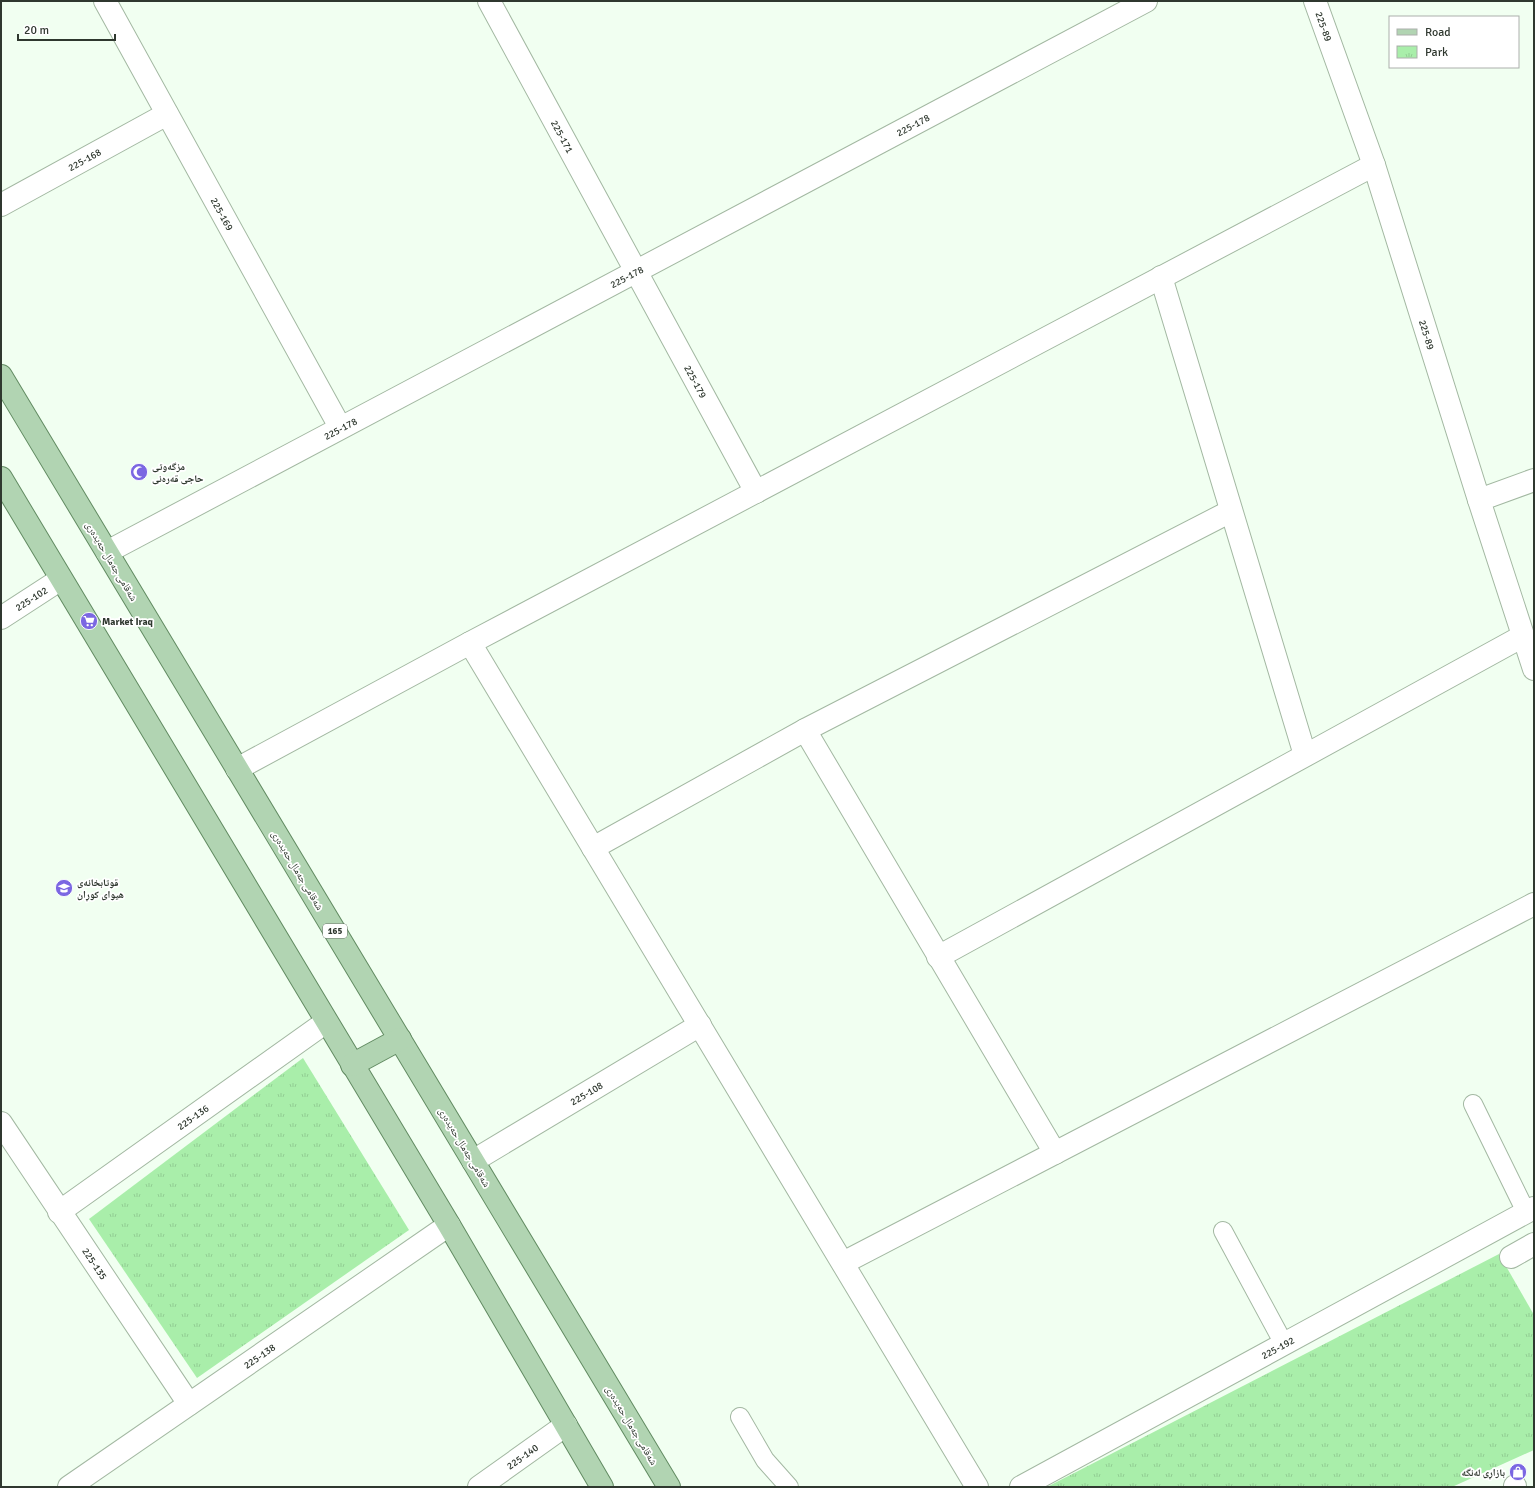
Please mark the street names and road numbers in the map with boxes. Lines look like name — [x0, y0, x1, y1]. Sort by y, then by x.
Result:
street label: 225-89 — [1312, 10, 1334, 43]
street label: 225-178 — [894, 112, 932, 139]
street label: 225-171 — [548, 118, 576, 155]
street label: 225-168 — [66, 146, 103, 174]
street label: 225-169 — [208, 196, 235, 233]
street label: 225-178 — [608, 264, 646, 291]
street label: 225-89 — [1416, 319, 1436, 351]
street label: 225-179 — [681, 363, 709, 401]
street label: 225-178 — [322, 415, 359, 443]
street label: شەقامی جەمال حەیدەری — [83, 520, 140, 604]
street label: 225-102 — [13, 584, 50, 614]
street label: شەقامی جەمال حەیدەری — [269, 829, 326, 913]
road number: 165 — [323, 924, 347, 938]
street label: 225-108 — [568, 1080, 605, 1108]
street label: 225-136 — [175, 1102, 211, 1133]
street label: شەقامی جەمال حەیدەری — [436, 1106, 493, 1190]
street label: 225-135 — [79, 1246, 109, 1282]
street label: 225-192 — [1259, 1335, 1297, 1362]
street label: 225-138 — [242, 1342, 278, 1372]
street label: شەقامی جەمال حەیدەری — [603, 1384, 660, 1468]
street label: 225-140 — [505, 1442, 541, 1472]

